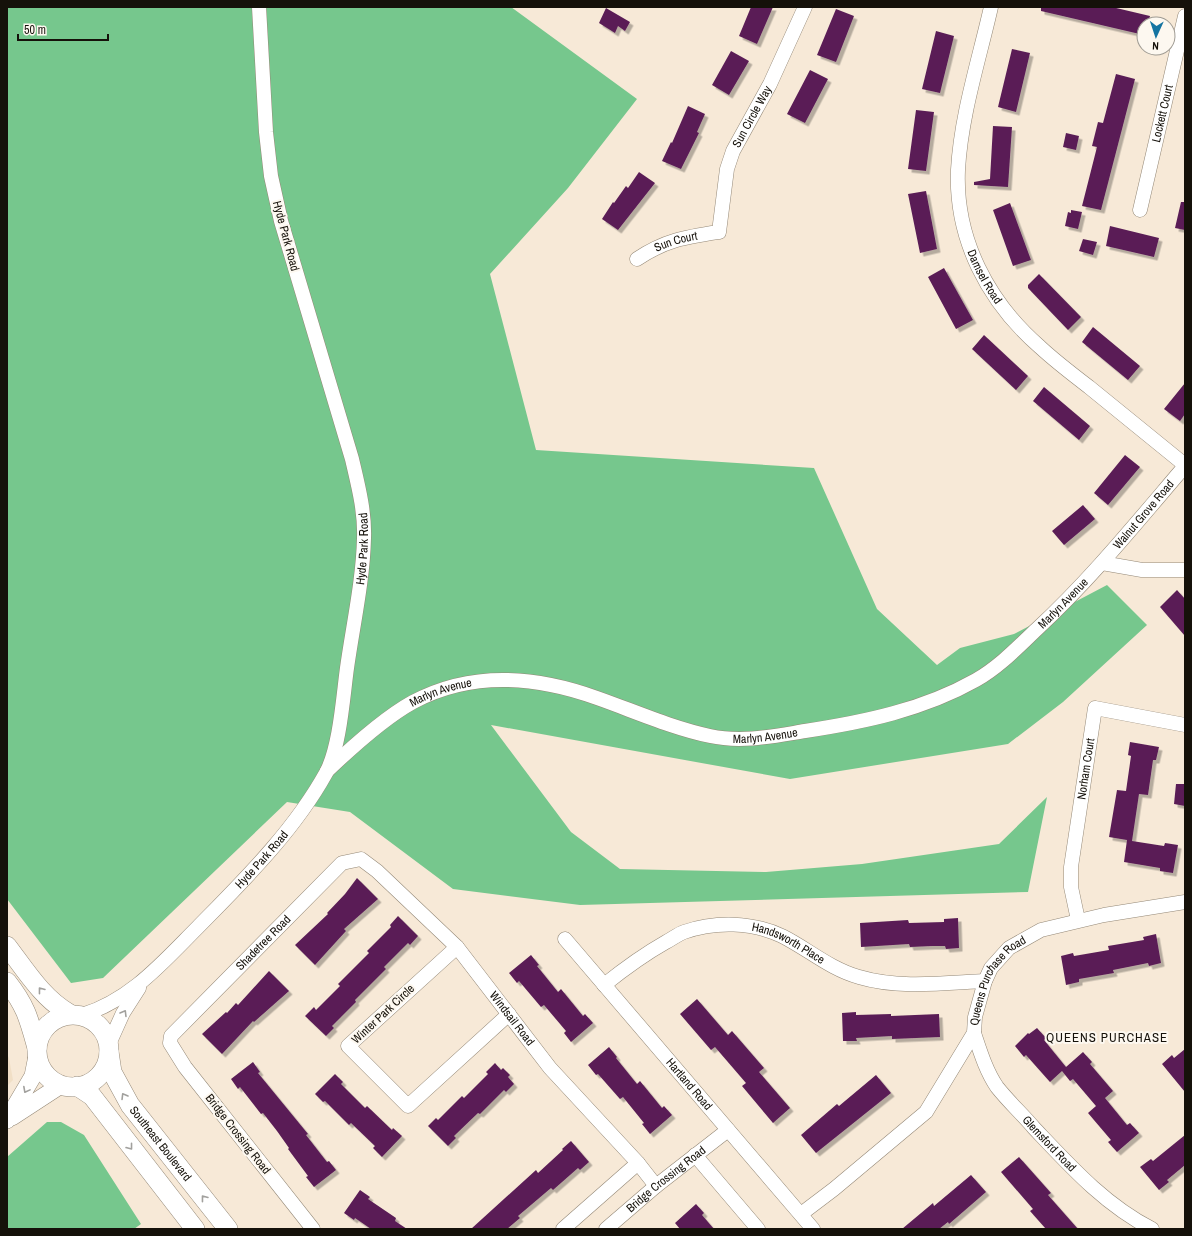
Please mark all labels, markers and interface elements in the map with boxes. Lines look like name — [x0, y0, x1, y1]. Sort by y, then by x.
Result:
scale bar — [18, 16, 108, 42]
north arrow — [1136, 16, 1176, 56]
text: 50 m — [24, 22, 46, 38]
text: N — [1152, 39, 1159, 53]
street label: Sun Circle Way — [729, 83, 775, 150]
street label: Lockett Court — [1148, 83, 1177, 144]
street label: Hyde Park Road — [269, 199, 303, 273]
street label: Sun Court — [652, 228, 699, 256]
street label: Damsel Road — [963, 247, 1006, 307]
street label: Walnut Grove Road — [1109, 477, 1178, 552]
street label: Hyde Park Road — [352, 512, 372, 586]
street label: Marlyn Avenue — [1034, 575, 1092, 632]
street label: Marlyn Avenue — [407, 675, 473, 710]
street label: Marlyn Avenue — [733, 724, 799, 747]
street label: Norham Court — [1073, 737, 1098, 801]
street label: Hyde Park Road — [232, 827, 292, 892]
street label: Shadetree Road — [232, 912, 294, 974]
street label: Handsworth Place — [750, 919, 828, 968]
street label: Queens Purchase Road — [966, 932, 1029, 1026]
street label: Winter Park Circle — [348, 981, 418, 1047]
one-way arrow — [39, 987, 46, 994]
street label: Windsail Road — [486, 988, 538, 1049]
one-way arrow — [119, 1010, 126, 1017]
district label: QUEENS PURCHASE — [1046, 1029, 1168, 1046]
street label: Hartland Road — [662, 1055, 716, 1114]
one-way arrow — [23, 1085, 31, 1093]
street label: Bridge Crossing Road — [202, 1091, 274, 1177]
one-way arrow — [122, 1093, 129, 1100]
street label: Southeast Boulevard — [126, 1103, 195, 1184]
street label: Glemsford Road — [1019, 1112, 1080, 1175]
one-way arrow — [126, 1142, 133, 1149]
street label: Bridge Crossing Road — [623, 1142, 709, 1216]
one-way arrow — [202, 1196, 209, 1203]

